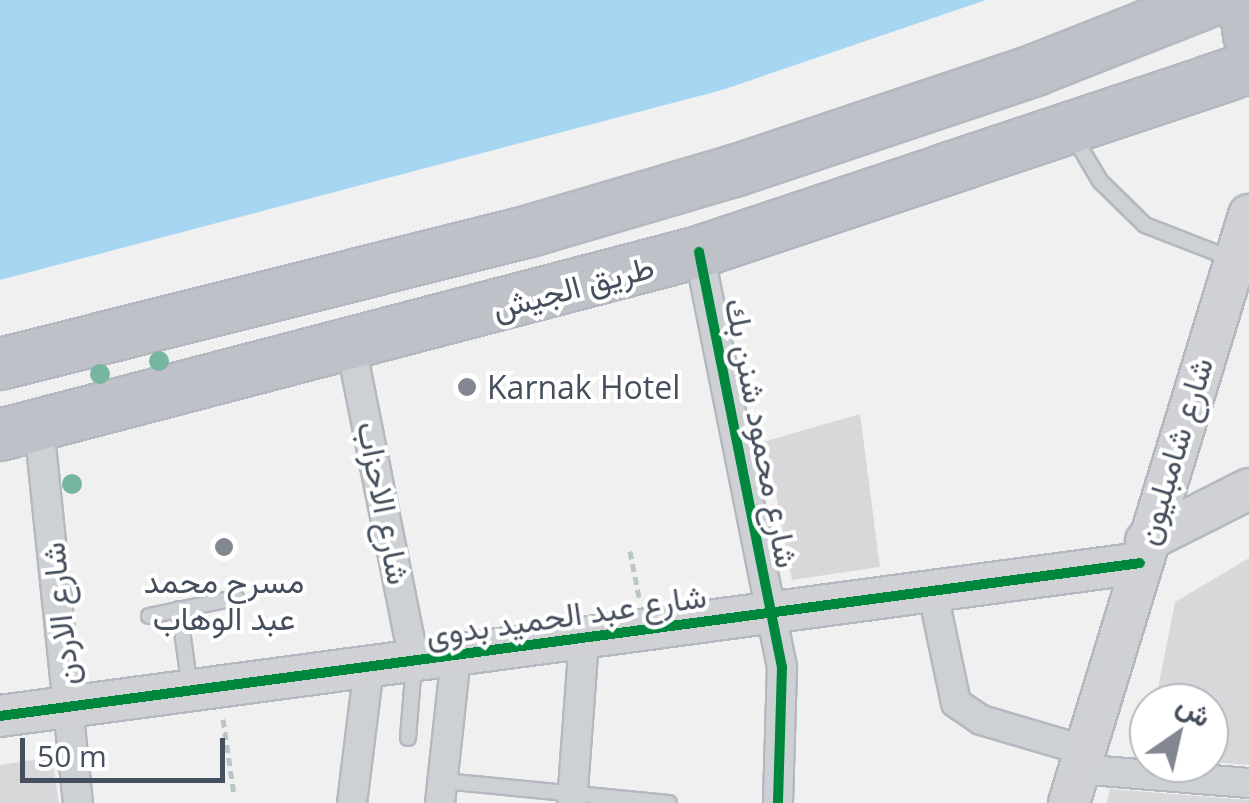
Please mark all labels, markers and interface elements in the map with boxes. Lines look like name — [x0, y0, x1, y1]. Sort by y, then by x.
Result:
street label: طريق الجيش — [488, 247, 658, 327]
street label: شارع محمود شنن بك — [717, 295, 807, 571]
street label: شارع شامبليون — [1127, 353, 1221, 549]
place label: Karnak Hotel — [487, 368, 680, 406]
marker: Karnak Hotel — [456, 376, 478, 398]
street label: شارع الاحزاب — [349, 418, 419, 588]
marker: مسرح محمد عبد الوهاب — [213, 536, 235, 558]
street label: شارع الاردن — [33, 541, 87, 687]
place label: مسرح محمد عبد الوهاب — [144, 563, 304, 638]
street label: شارع عبد الحميد بدوى — [423, 576, 709, 654]
north arrow — [1129, 683, 1229, 783]
text: ش — [1170, 685, 1219, 735]
scale bar — [25, 718, 230, 780]
text: 50 m — [37, 735, 107, 776]

